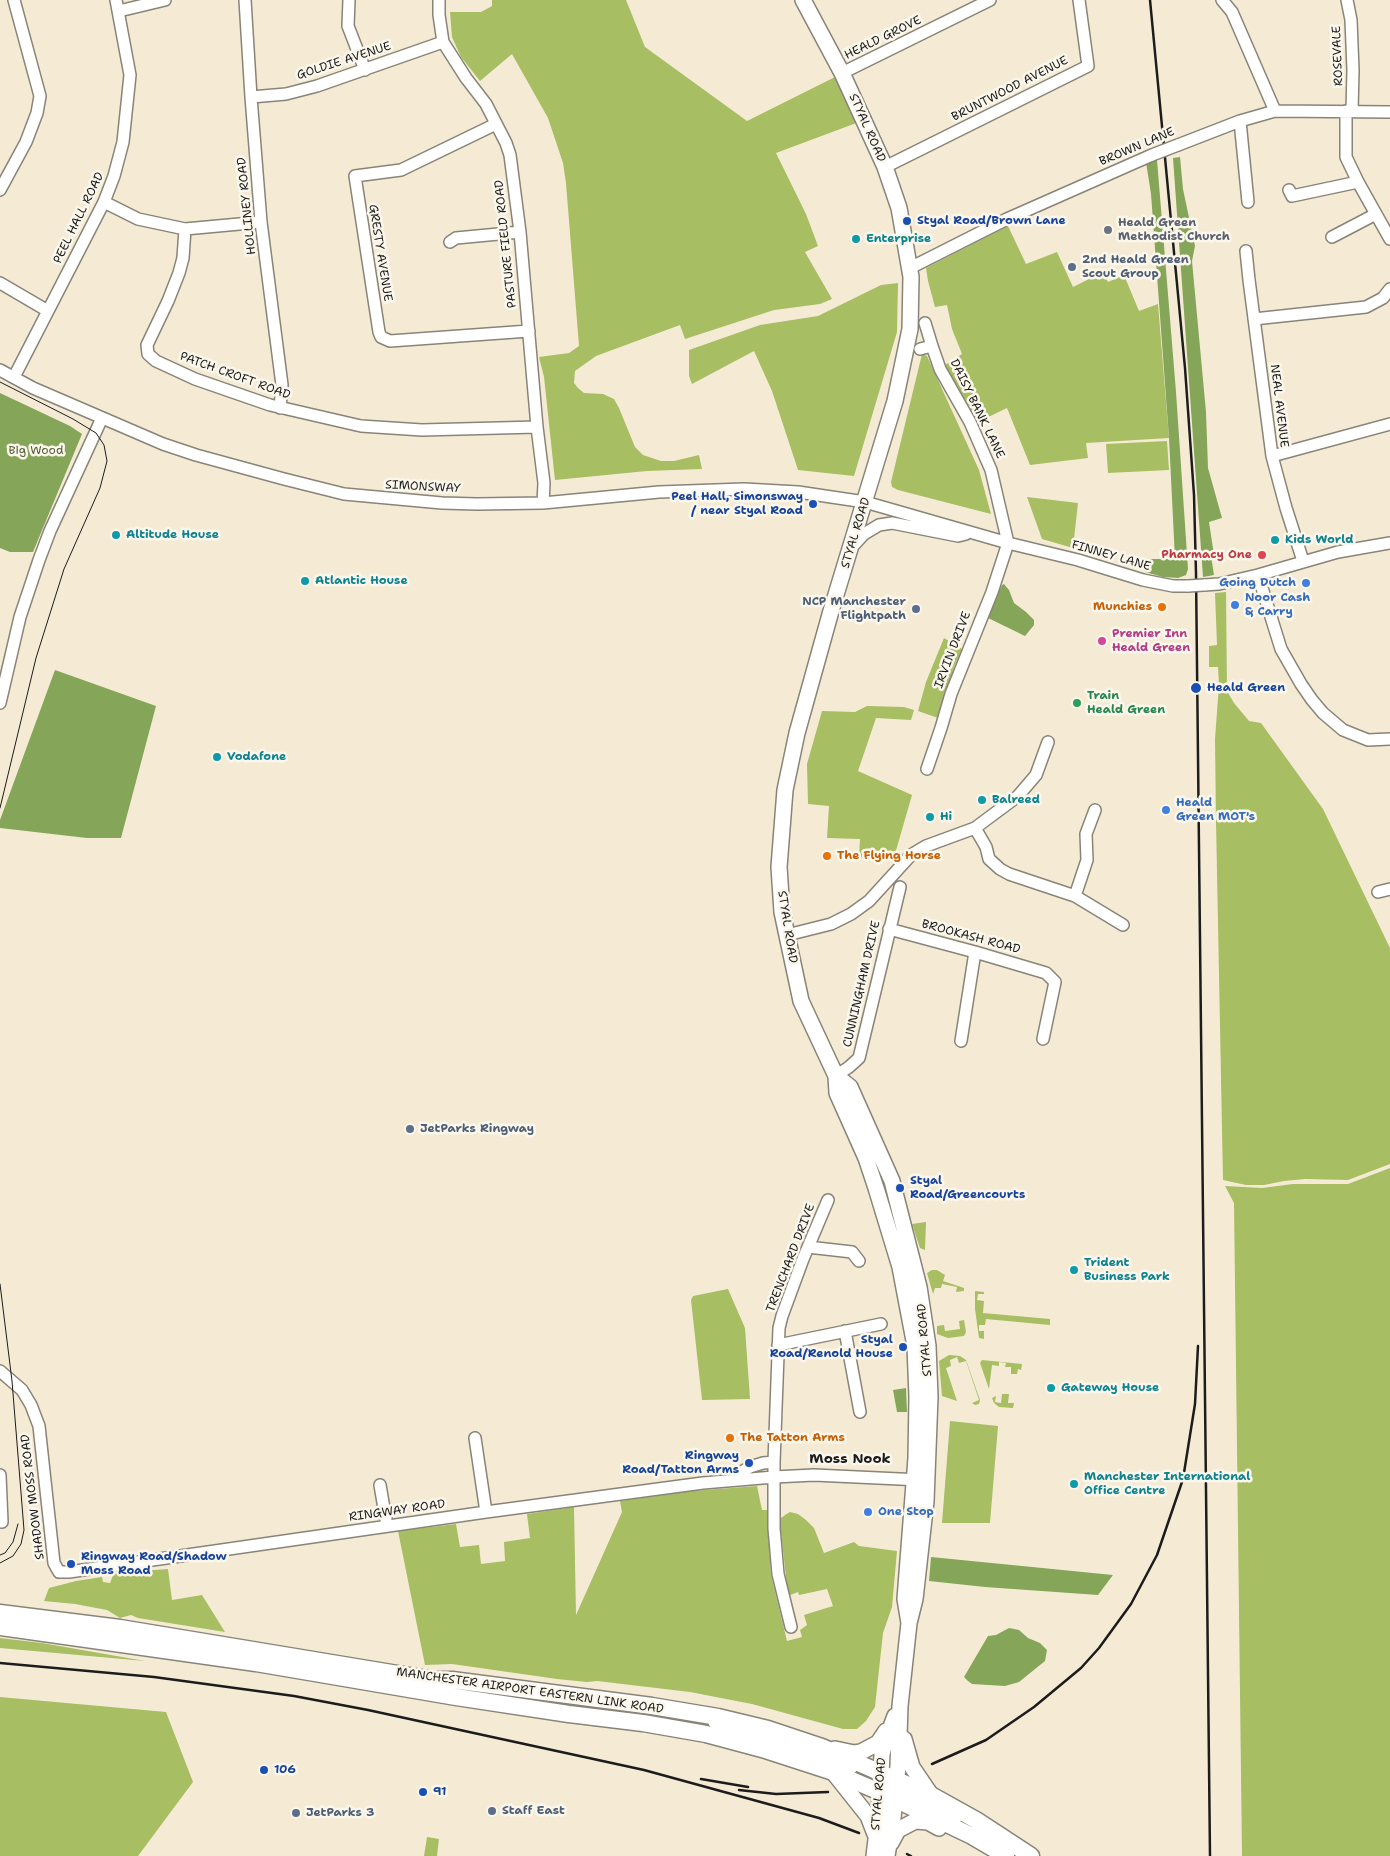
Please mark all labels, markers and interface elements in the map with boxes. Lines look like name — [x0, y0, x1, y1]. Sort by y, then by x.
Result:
street label: HEALD GROVE — [842, 13, 924, 63]
street label: ROSEVALE — [1330, 26, 1346, 86]
street label: GOLDIE AVENUE — [295, 39, 393, 83]
street label: BRUNTWOOD AVENUE — [949, 53, 1071, 125]
street label: STYAL ROAD — [846, 92, 888, 164]
street label: BROWN LANE — [1097, 125, 1177, 169]
street label: HOLLINEY ROAD — [235, 157, 259, 255]
street label: PEEL HALL ROAD — [51, 170, 107, 266]
street label: PASTURE FIELD ROAD — [492, 179, 520, 309]
street label: GRESTY AVENUE — [365, 203, 395, 303]
place label: Styal Road/Brown Lane — [917, 214, 1066, 228]
marker: Styal Road/Brown Lane — [901, 215, 913, 227]
place label: Heald Green Methodist Church — [1118, 216, 1230, 244]
marker: Heald Green Methodist Church — [1102, 224, 1114, 236]
place label: Enterprise — [866, 232, 931, 246]
marker: Enterprise — [850, 233, 862, 245]
place label: 2nd Heald Green Scout Group — [1082, 253, 1189, 281]
marker: 2nd Heald Green Scout Group — [1066, 261, 1078, 273]
street label: PATCH CROFT ROAD — [178, 349, 292, 403]
street label: DAISY BANK LANE — [947, 357, 1007, 461]
street label: NEAL AVENUE — [1267, 363, 1291, 449]
park label: Big Wood — [8, 444, 64, 458]
street label: SIMONSWAY — [385, 478, 461, 496]
place label: Peel Hall, Simonsway / near Styal Road — [671, 490, 803, 518]
street label: STYAL ROAD — [838, 496, 874, 570]
marker: Peel Hall, Simonsway / near Styal Road — [807, 498, 819, 510]
place label: Altitude House — [126, 528, 219, 542]
marker: Altitude House — [110, 529, 122, 541]
place label: Kids World — [1285, 533, 1353, 547]
marker: Kids World — [1269, 534, 1281, 546]
street label: FINNEY LANE — [1070, 538, 1152, 574]
place label: Pharmacy One — [1161, 548, 1252, 562]
marker: Pharmacy One — [1256, 549, 1268, 561]
place label: Atlantic House — [315, 574, 408, 588]
marker: Atlantic House — [299, 575, 311, 587]
place label: Going Dutch — [1219, 576, 1296, 590]
marker: Going Dutch — [1300, 577, 1312, 589]
place label: Noor Cash & Carry — [1245, 591, 1310, 619]
place label: NCP Manchester Flightpath — [802, 595, 906, 623]
marker: Noor Cash & Carry — [1229, 599, 1241, 611]
place label: Munchies — [1093, 600, 1152, 614]
marker: Munchies — [1156, 601, 1168, 613]
marker: NCP Manchester Flightpath — [910, 603, 922, 615]
street label: IRVIN DRIVE — [932, 609, 974, 691]
place label: Premier Inn Heald Green — [1112, 627, 1190, 655]
marker: Premier Inn Heald Green — [1096, 635, 1108, 647]
marker: Heald Green — [1189, 681, 1203, 695]
place label: Heald Green — [1207, 681, 1285, 695]
place label: Train Heald Green — [1087, 689, 1165, 717]
marker: Train Heald Green — [1071, 697, 1083, 709]
place label: Vodafone — [227, 750, 286, 764]
marker: Vodafone — [211, 751, 223, 763]
place label: Balreed — [992, 793, 1040, 807]
marker: Balreed — [976, 794, 988, 806]
place label: Heald Green MOT's — [1176, 796, 1255, 824]
marker: Heald Green MOT's — [1160, 804, 1172, 816]
place label: Hi — [940, 810, 952, 824]
marker: Hi — [924, 811, 936, 823]
place label: The Flying Horse — [837, 849, 941, 863]
marker: The Flying Horse — [821, 850, 833, 862]
street label: STYAL ROAD — [774, 890, 800, 964]
street label: BROOKASH ROAD — [920, 917, 1022, 957]
street label: CUNNINGHAM DRIVE — [840, 919, 884, 1049]
place label: JetParks Ringway — [420, 1122, 534, 1136]
marker: JetParks Ringway — [404, 1123, 416, 1135]
place label: Styal Road/Greencourts — [910, 1174, 1025, 1202]
marker: Styal Road/Greencourts — [894, 1182, 906, 1194]
street label: TRENCHARD DRIVE — [764, 1202, 818, 1314]
place label: Trident Business Park — [1084, 1256, 1170, 1284]
marker: Trident Business Park — [1068, 1264, 1080, 1276]
street label: STYAL ROAD — [915, 1303, 935, 1377]
place label: Styal Road/Renold House — [770, 1333, 893, 1361]
marker: Styal Road/Renold House — [897, 1341, 909, 1353]
place label: Gateway House — [1061, 1381, 1159, 1395]
marker: Gateway House — [1045, 1382, 1057, 1394]
place label: The Tatton Arms — [740, 1431, 845, 1445]
marker: The Tatton Arms — [724, 1432, 736, 1444]
street label: SHADOW MOSS ROAD — [18, 1433, 48, 1561]
place label: Ringway Road/Tatton Arms — [622, 1449, 739, 1477]
district label: Moss Nook — [809, 1451, 891, 1467]
marker: Ringway Road/Tatton Arms — [743, 1457, 755, 1469]
place label: Manchester International Office Centre — [1084, 1470, 1250, 1498]
marker: Manchester International Office Centre — [1068, 1478, 1080, 1490]
street label: RINGWAY ROAD — [348, 1497, 446, 1525]
place label: One Stop — [878, 1505, 934, 1519]
marker: One Stop — [862, 1506, 874, 1518]
place label: Ringway Road/Shadow Moss Road — [81, 1550, 227, 1578]
marker: Ringway Road/Shadow Moss Road — [65, 1558, 77, 1570]
street label: MANCHESTER AIRPORT EASTERN LINK ROAD — [395, 1665, 665, 1717]
street label: STYAL ROAD — [869, 1757, 889, 1831]
place label: 106 — [274, 1763, 296, 1777]
marker: 106 — [258, 1764, 270, 1776]
place label: 91 — [433, 1785, 447, 1799]
marker: 91 — [417, 1786, 429, 1798]
place label: Staff East — [502, 1804, 565, 1818]
marker: Staff East — [486, 1805, 498, 1817]
place label: JetParks 3 — [306, 1806, 374, 1820]
marker: JetParks 3 — [290, 1807, 302, 1819]

